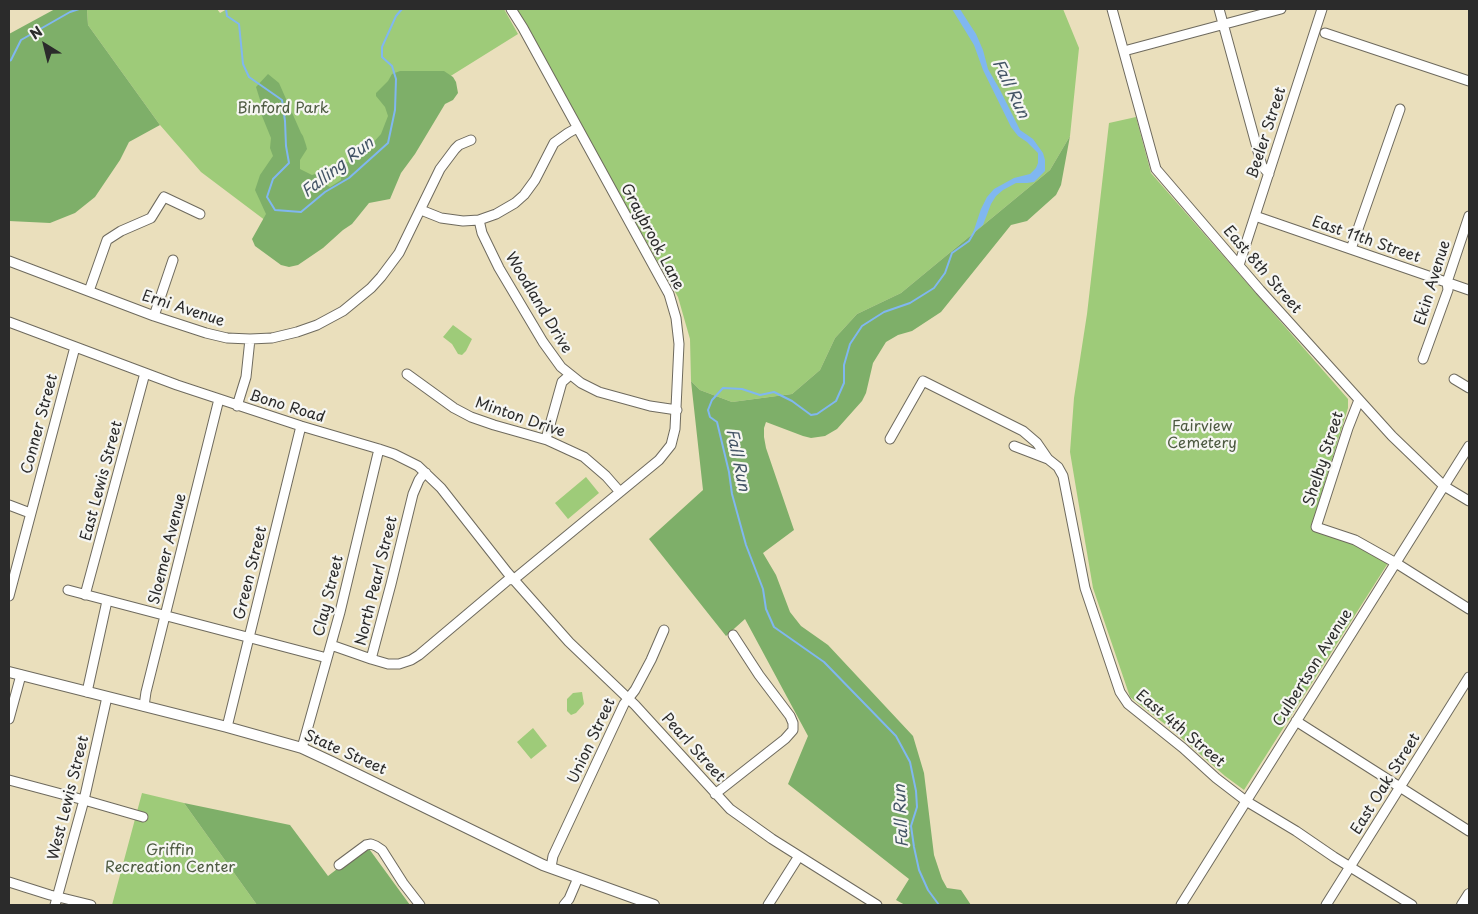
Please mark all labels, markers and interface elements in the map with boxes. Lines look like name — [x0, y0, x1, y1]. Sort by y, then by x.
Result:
north arrow — [20, 20, 70, 70]
text: N — [25, 21, 47, 44]
water label: Fall Run — [988, 56, 1032, 122]
street label: Beeler Street — [1244, 85, 1290, 181]
park label: Binford Park — [237, 100, 329, 118]
water label: Falling Run — [298, 134, 378, 202]
street label: Graybrook Lane — [616, 181, 688, 293]
street label: East 11th Street — [1309, 213, 1423, 267]
street label: East 8th Street — [1219, 222, 1305, 318]
street label: Ekin Avenue — [1412, 238, 1454, 328]
street label: Woodland Drive — [501, 249, 575, 357]
street label: Erni Avenue — [139, 287, 227, 331]
street label: Conner Street — [18, 372, 62, 476]
street label: Bono Road — [247, 387, 327, 427]
street label: Minton Drive — [473, 394, 567, 442]
street label: Shelby Street — [1300, 409, 1348, 509]
park label: Fairview Cemetery — [1167, 418, 1237, 453]
street label: East Lewis Street — [77, 419, 127, 543]
water label: Fall Run — [721, 427, 753, 493]
street label: Sloemer Avenue — [146, 492, 190, 606]
street label: North Pearl Street — [352, 514, 402, 648]
street label: Green Street — [231, 524, 271, 622]
street label: Clay Street — [310, 554, 348, 638]
street label: Culbertson Avenue — [1270, 606, 1356, 730]
street label: East 4th Street — [1132, 687, 1228, 771]
street label: Union Street — [564, 696, 620, 786]
street label: Pearl Street — [657, 710, 729, 786]
street label: State Street — [301, 727, 389, 779]
street label: East Oak Street — [1348, 730, 1424, 838]
street label: West Lewis Street — [45, 734, 93, 862]
water label: Fall Run — [891, 784, 913, 848]
park label: Griffin Recreation Center — [105, 842, 235, 877]

